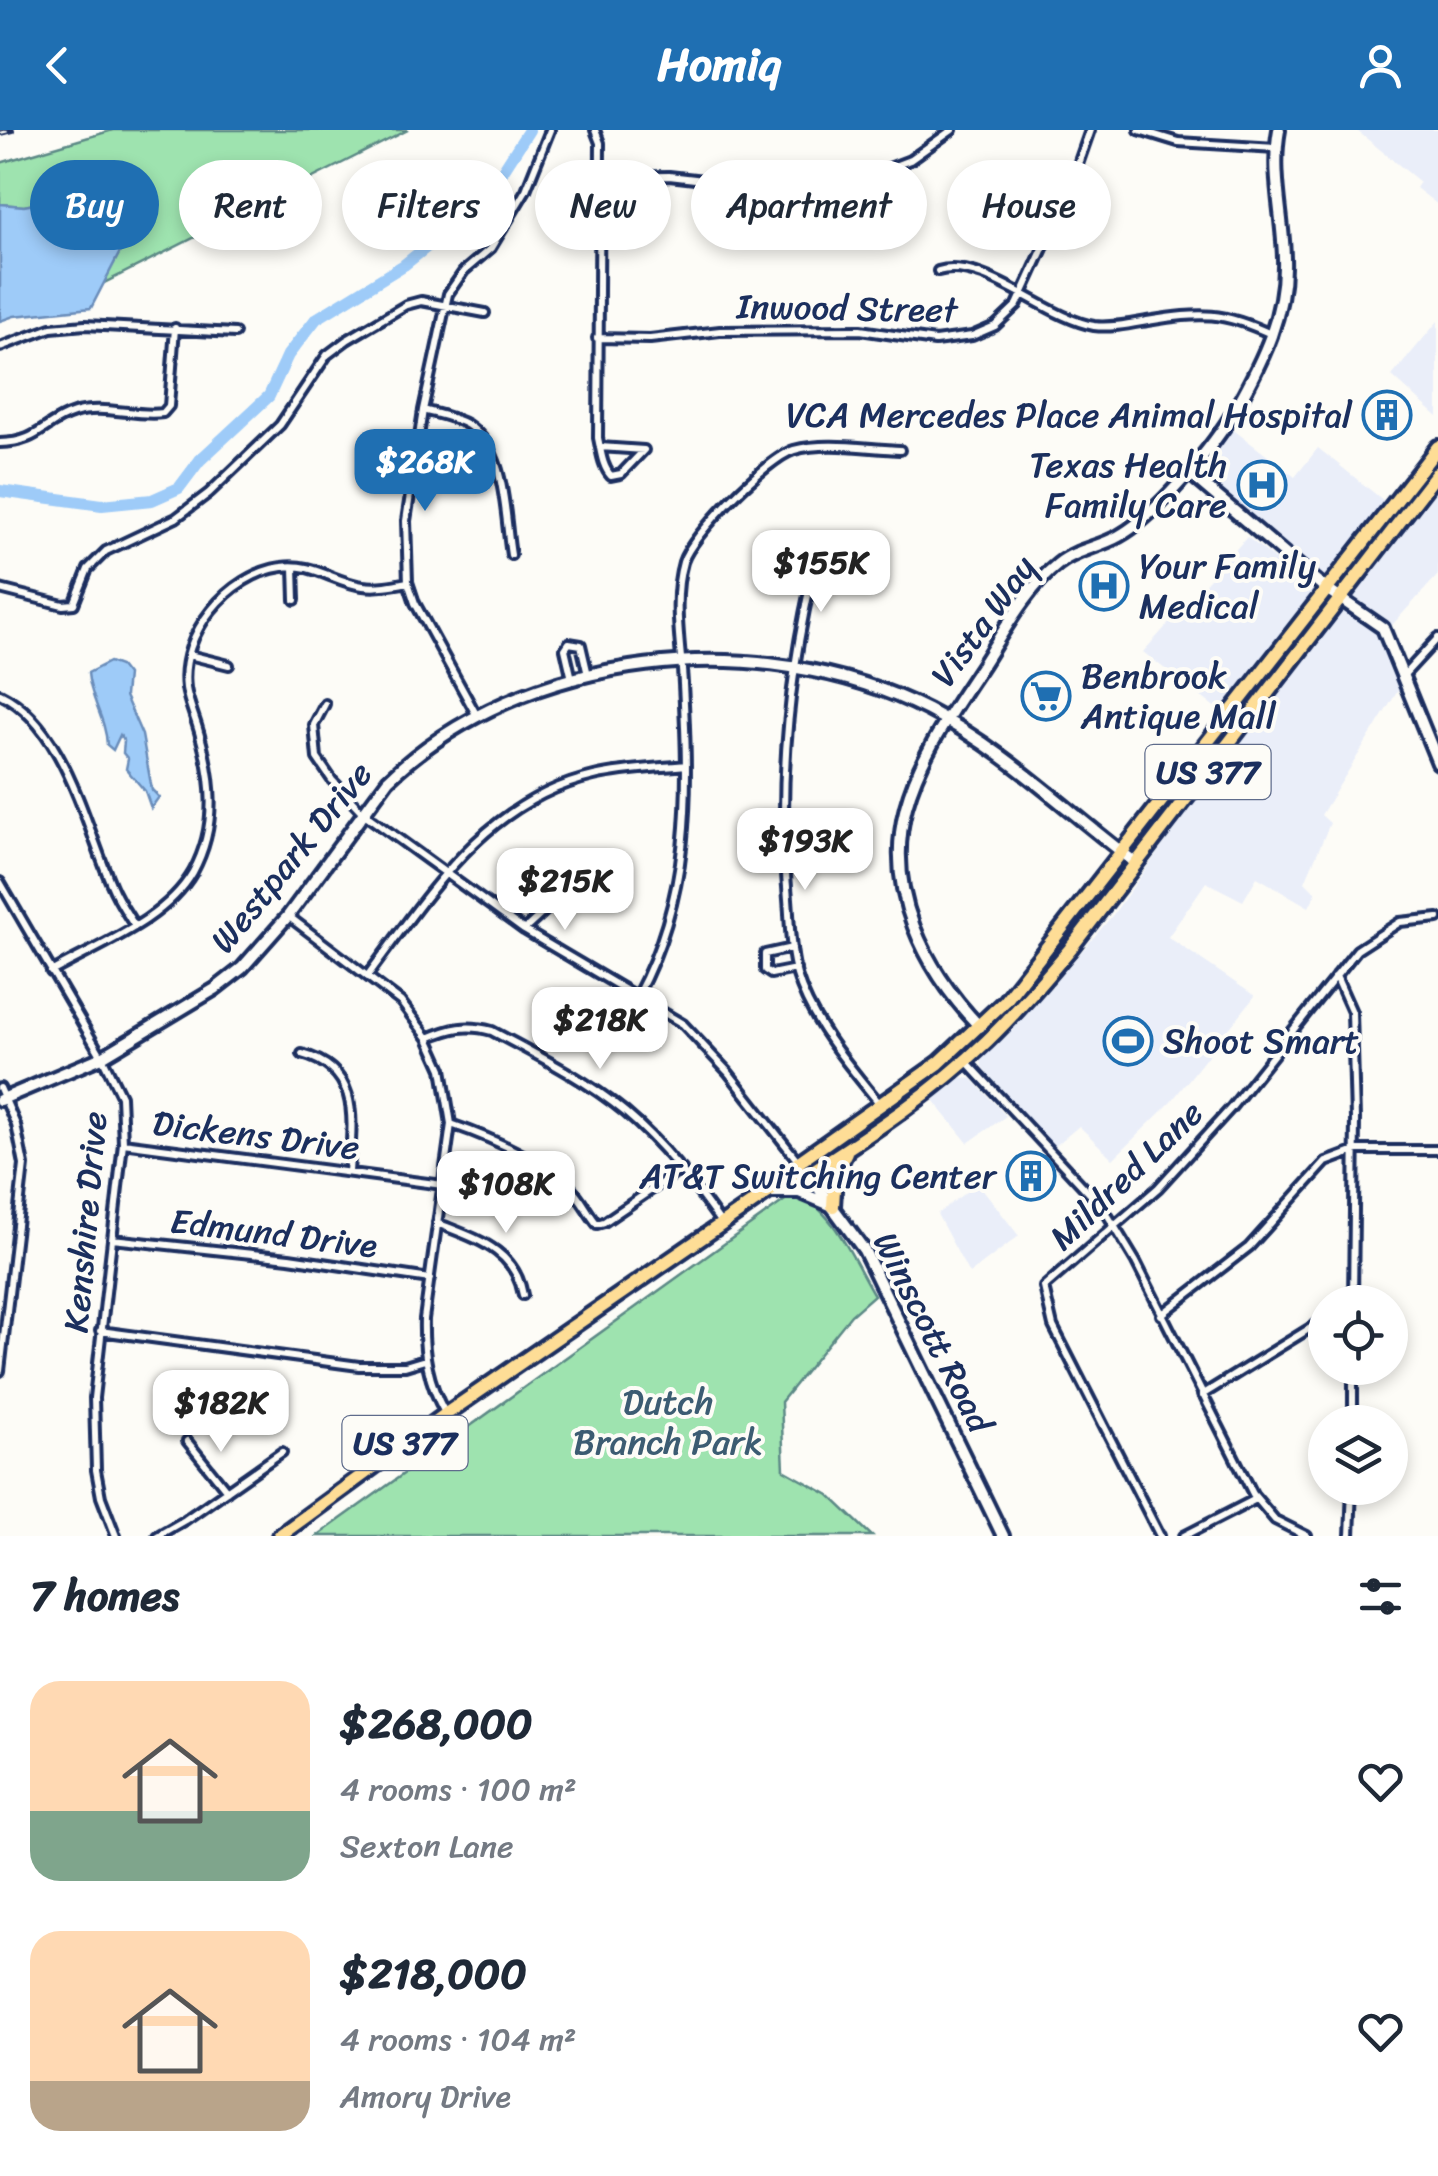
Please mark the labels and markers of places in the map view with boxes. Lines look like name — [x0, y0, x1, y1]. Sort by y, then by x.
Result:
place label: VCA Mercedes Place Animal Hospital — [786, 384, 1353, 446]
building icon: VCA Mercedes Place Animal Hospital — [1361, 389, 1413, 441]
pin: $268K — [355, 429, 495, 514]
place label: Texas Health Family Care — [1029, 434, 1227, 536]
hospital icon: Texas Health Family Care — [1236, 459, 1288, 511]
pin: $155K — [751, 530, 891, 615]
place label: Your Family Medical — [1139, 535, 1317, 637]
hospital icon: Your Family Medical — [1078, 560, 1130, 612]
place label: Benbrook Antique Mall — [1080, 645, 1277, 747]
supermarket icon: Benbrook Antique Mall — [1020, 670, 1072, 722]
pin: $193K — [735, 808, 875, 893]
pin: $215K — [495, 848, 635, 933]
pin: $218K — [530, 987, 670, 1072]
place label: Shoot Smart — [1163, 1010, 1359, 1072]
sports icon: Shoot Smart — [1102, 1015, 1154, 1067]
place label: AT&T Switching Center — [639, 1145, 998, 1207]
building icon: AT&T Switching Center — [1005, 1150, 1057, 1202]
pin: $108K — [436, 1151, 576, 1236]
pin: $182K — [151, 1370, 291, 1455]

